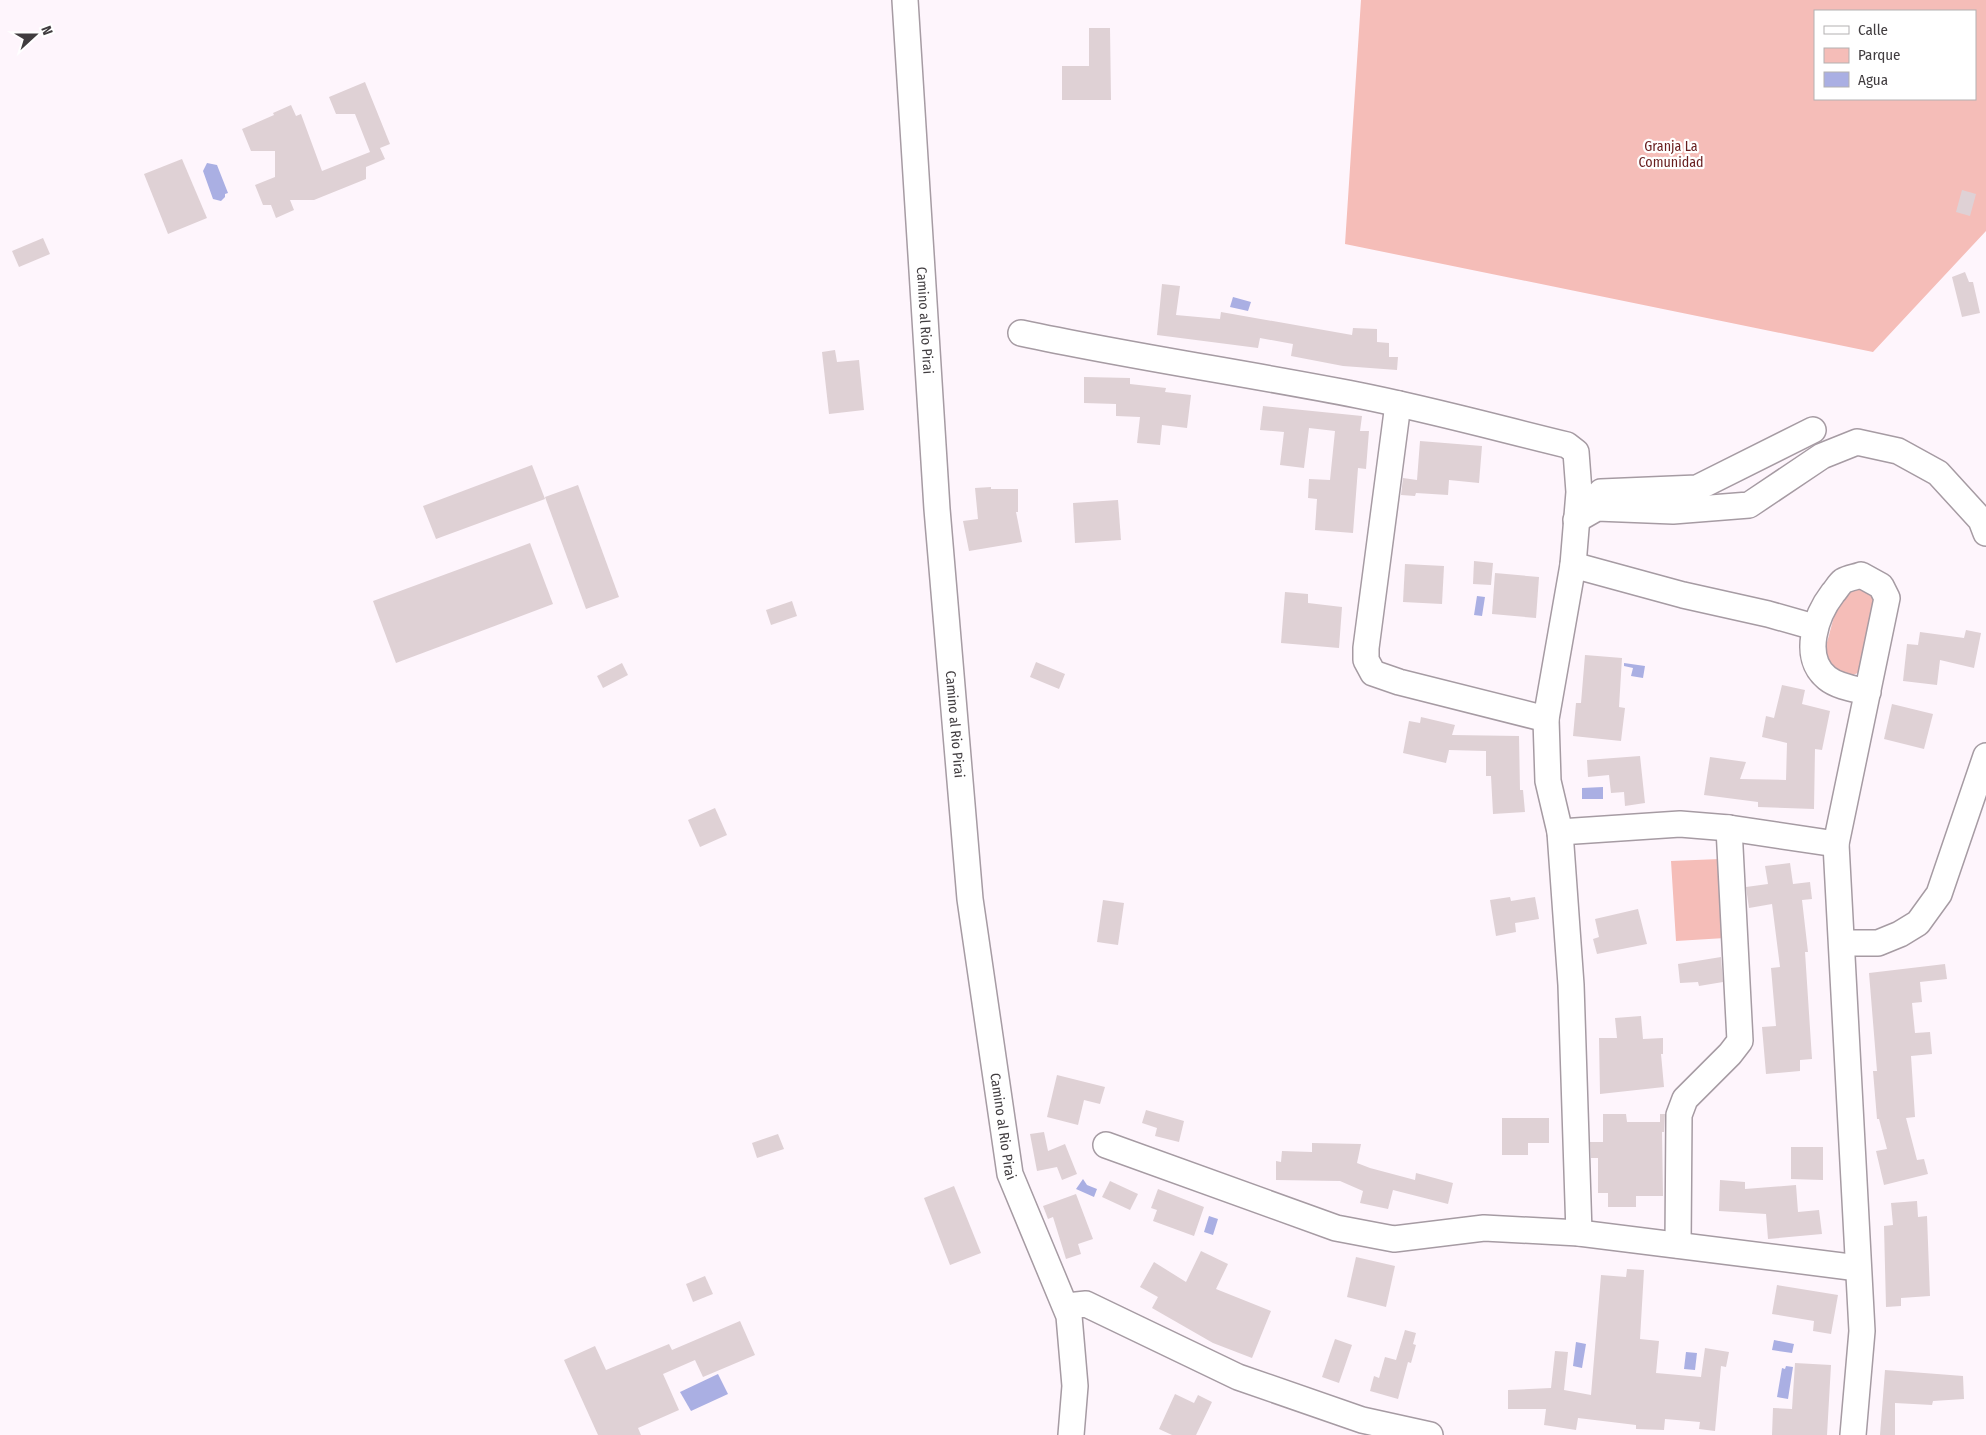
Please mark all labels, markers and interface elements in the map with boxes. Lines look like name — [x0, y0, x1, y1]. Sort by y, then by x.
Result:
north arrow — [10, 10, 60, 60]
legend — [1814, 10, 1976, 100]
text: Calle — [1858, 21, 1888, 39]
text: N — [37, 24, 56, 37]
text: Parque — [1858, 46, 1901, 64]
text: Agua — [1858, 71, 1888, 89]
park label: Granja La Comunidad — [1638, 138, 1704, 171]
street label: Camino al Rio Pirai — [913, 266, 937, 375]
street label: Camino al Rio Pirai — [942, 670, 968, 779]
street label: Camino al Rio Pirai — [987, 1072, 1020, 1182]

